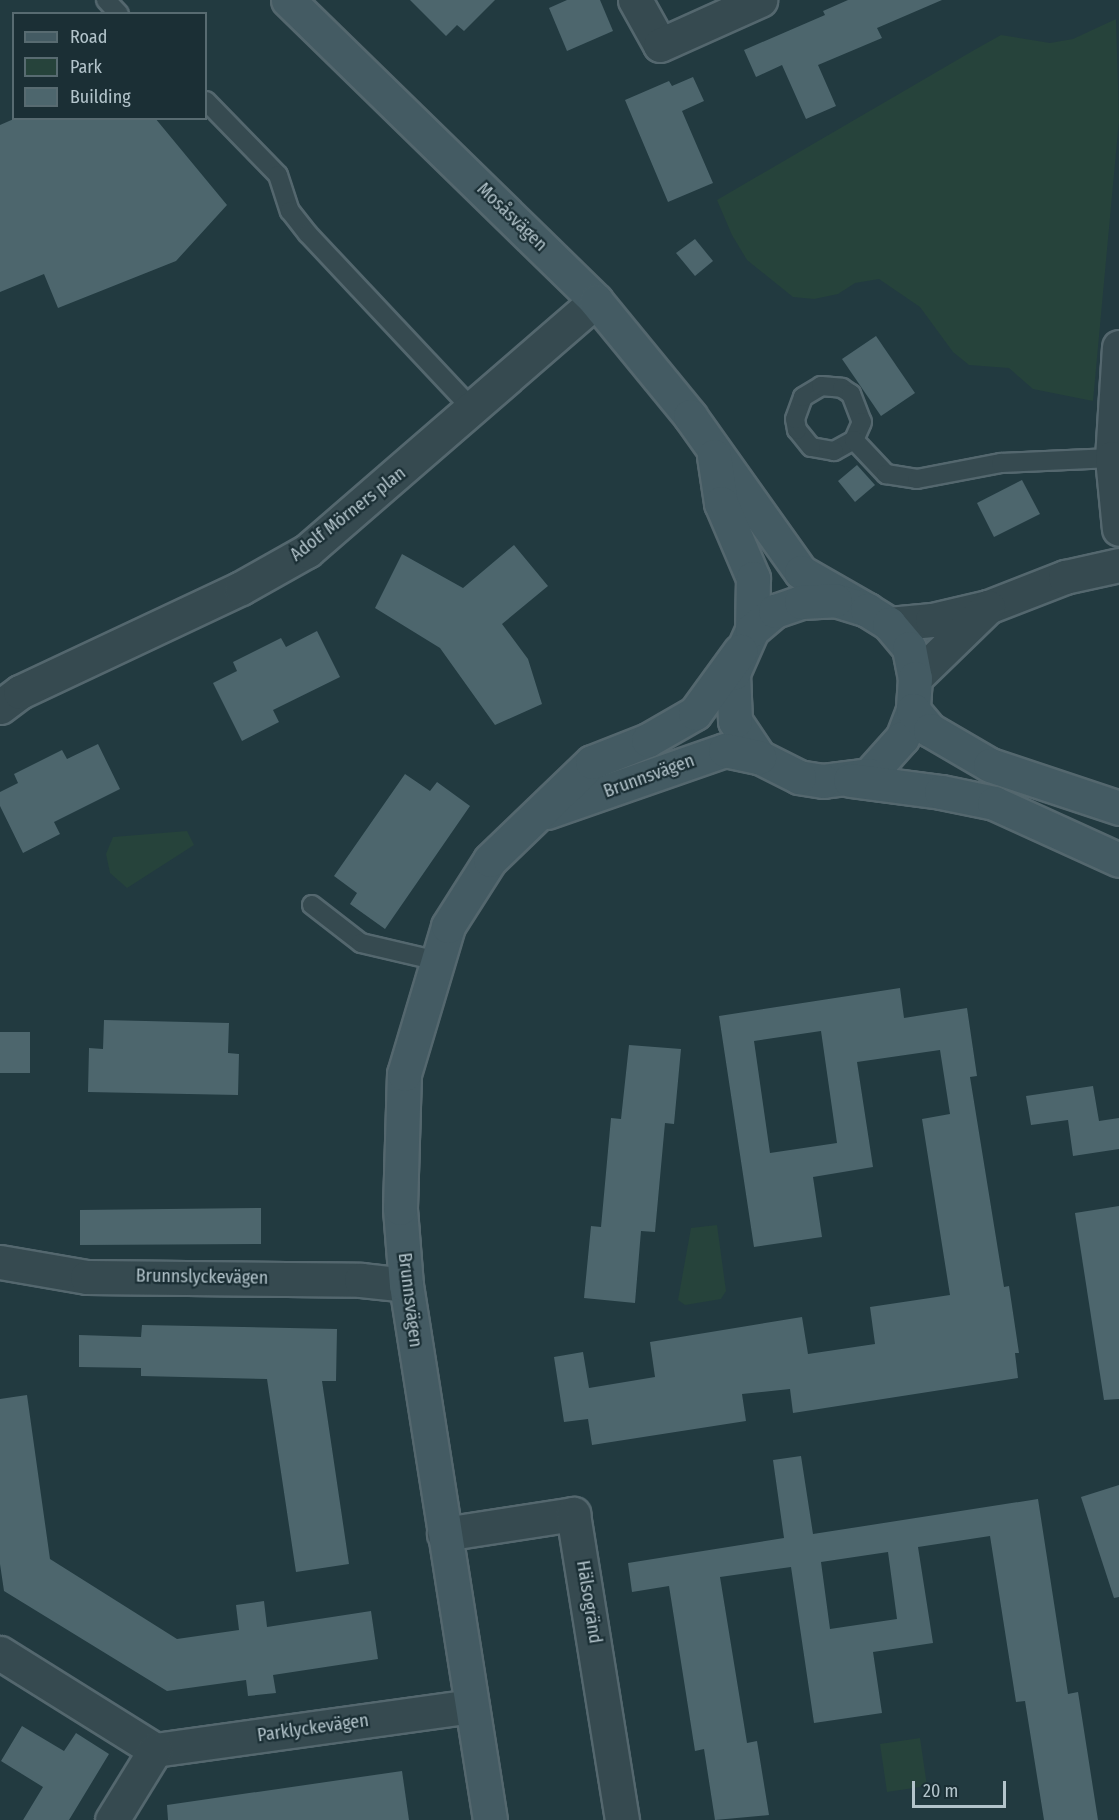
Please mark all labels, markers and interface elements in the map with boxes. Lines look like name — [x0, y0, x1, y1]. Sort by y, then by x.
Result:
legend — [12, 12, 207, 120]
text: Road — [70, 26, 107, 48]
text: Park — [70, 56, 102, 78]
text: Building — [70, 86, 131, 108]
street label: Mosåsvägen — [473, 178, 551, 256]
street label: Adolf Mörners plan — [286, 462, 410, 566]
street label: Brunnsvägen — [601, 750, 697, 802]
street label: Brunnsvägen — [393, 1252, 427, 1348]
street label: Brunnslyckevägen — [136, 1265, 268, 1289]
street label: Hälsogränd — [572, 1559, 606, 1645]
street label: Parklyckevägen — [256, 1709, 370, 1747]
scale bar — [915, 1769, 1010, 1807]
text: 20 m — [923, 1780, 958, 1802]

